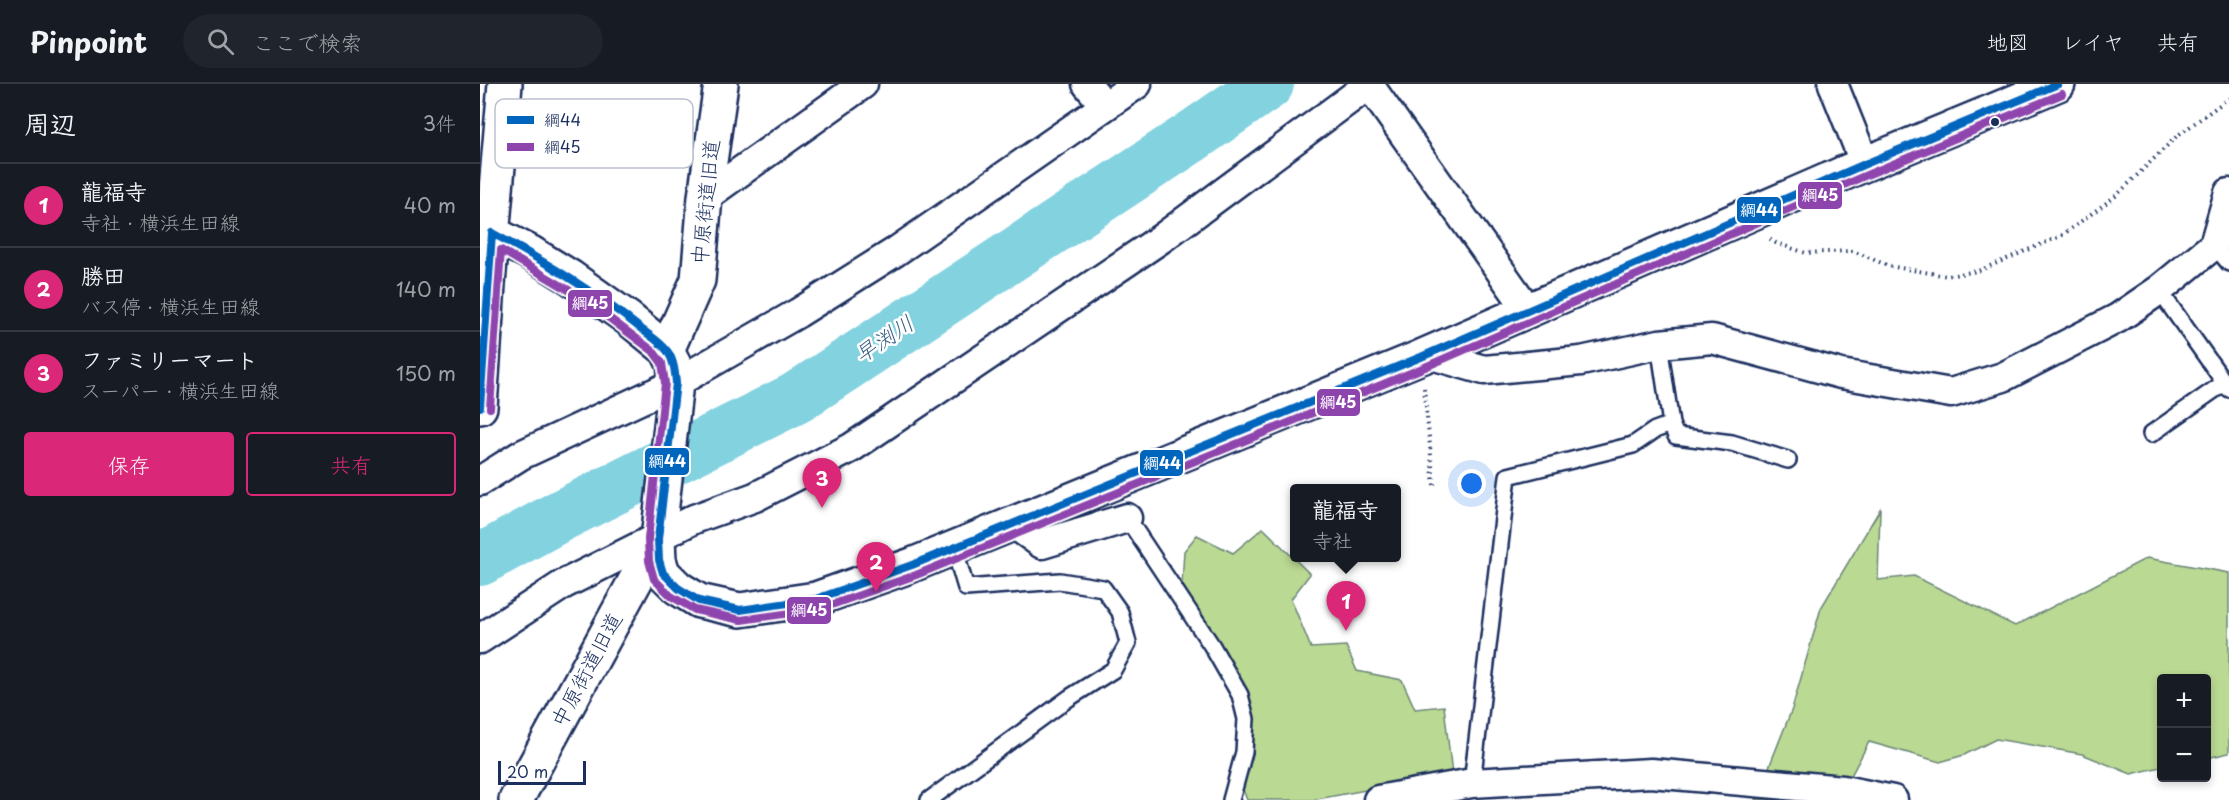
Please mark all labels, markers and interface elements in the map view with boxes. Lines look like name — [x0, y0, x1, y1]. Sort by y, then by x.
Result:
search box — [183, 14, 603, 68]
text: Pinpoint — [30, 20, 147, 63]
icon: search — [204, 25, 237, 58]
text: ここで検索 — [252, 25, 362, 58]
text: 地図 — [1987, 25, 2029, 57]
text: レイヤ — [2062, 25, 2124, 57]
text: 共有 — [2157, 25, 2199, 57]
legend — [495, 99, 693, 168]
text: 周辺 — [24, 104, 76, 143]
text: 綱44 — [544, 107, 581, 131]
text: 3件 — [423, 108, 456, 138]
unlabelled marker — [1989, 116, 2001, 128]
text: 綱45 — [544, 134, 580, 158]
street label: 中原街道旧道 — [682, 137, 727, 266]
text: 龍福寺 — [81, 174, 147, 207]
line badge: 綱45 — [1797, 181, 1843, 210]
text: 綱45 — [1801, 182, 1839, 206]
text: 1 — [39, 190, 48, 220]
text: 40 m — [404, 190, 456, 220]
line badge: 綱44 — [1736, 196, 1782, 224]
text: 綱44 — [1740, 197, 1778, 221]
text: 寺社 · 横浜生田線 — [81, 207, 240, 237]
text: 勝田 — [81, 258, 125, 291]
text: 2 — [36, 274, 51, 304]
text: 140 m — [396, 274, 456, 304]
line badge: 綱45 — [567, 289, 613, 318]
text: 綱45 — [571, 290, 609, 314]
text: バス停 · 横浜生田線 — [81, 291, 260, 321]
water label: 早渕川 — [847, 306, 920, 370]
text: ファミリーマート — [81, 342, 258, 375]
text: 3 — [37, 358, 50, 388]
text: 150 m — [396, 358, 456, 388]
text: スーパー · 横浜生田線 — [81, 375, 279, 405]
line badge: 綱45 — [1316, 388, 1361, 417]
text: 綱45 — [1319, 389, 1357, 413]
button: 保存 — [24, 432, 234, 496]
button: 共有 — [246, 432, 456, 496]
line badge: 綱44 — [644, 447, 690, 476]
text: 綱44 — [648, 448, 686, 472]
line badge: 綱44 — [1139, 449, 1184, 477]
text: 綱44 — [1143, 450, 1181, 474]
pin: 3 — [802, 458, 842, 508]
your location — [1457, 469, 1486, 498]
popup — [1290, 484, 1401, 562]
text: 龍福寺 — [1312, 492, 1379, 525]
text: 寺社 — [1312, 525, 1352, 555]
pin: 2 — [856, 542, 896, 592]
pin: 1 — [1326, 582, 1366, 631]
line badge: 綱45 — [786, 596, 832, 625]
text: 綱45 — [790, 597, 828, 621]
street label: 中原街道旧道 — [542, 606, 629, 732]
map controls — [2157, 674, 2211, 782]
button: + — [2157, 674, 2211, 728]
button: − — [2157, 728, 2211, 782]
scale bar — [498, 758, 586, 786]
text: 20 m — [507, 759, 548, 783]

